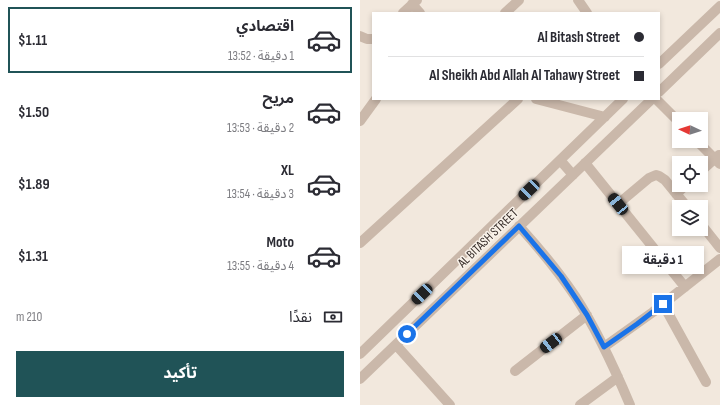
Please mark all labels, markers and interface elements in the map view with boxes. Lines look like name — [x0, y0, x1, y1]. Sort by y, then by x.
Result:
text: اقتصادي — [236, 17, 294, 36]
icon: car — [306, 22, 342, 58]
text: Al Bitash Street — [537, 28, 620, 47]
text: $1.11 — [18, 31, 47, 50]
text: 1 دقيقة · 13:52 — [228, 48, 294, 64]
text: Al Sheikh Abd Allah Al Tahawy Street — [429, 66, 620, 85]
text: مريح — [262, 89, 294, 108]
icon: car — [306, 94, 342, 130]
text: $1.50 — [18, 103, 49, 122]
north arrow — [672, 112, 708, 148]
map controls — [672, 112, 708, 236]
text: 2 دقيقة · 13:53 — [227, 120, 294, 136]
button: locate — [672, 156, 708, 192]
text: XL — [281, 161, 294, 180]
icon: car — [306, 166, 342, 202]
text: $1.89 — [18, 175, 50, 194]
car — [516, 177, 542, 203]
text: 3 دقيقة · 13:54 — [227, 186, 294, 202]
car — [606, 191, 630, 217]
button: layers — [672, 200, 708, 236]
street label: AL BITASH STREET — [454, 205, 522, 272]
text: Moto — [267, 233, 294, 252]
icon: car — [306, 238, 342, 274]
callout: 1 دقيقة — [622, 246, 704, 274]
text: $1.31 — [18, 247, 48, 266]
text: 1 دقيقة — [643, 252, 683, 268]
text: 4 دقيقة · 13:55 — [227, 258, 294, 274]
car — [409, 281, 435, 307]
route end — [654, 295, 672, 313]
icon: cash — [322, 306, 344, 328]
text: نقدًا — [289, 308, 312, 327]
text: 210 m — [16, 309, 42, 325]
route start — [398, 325, 416, 343]
car — [538, 331, 564, 355]
button: تأكيد — [16, 351, 344, 397]

